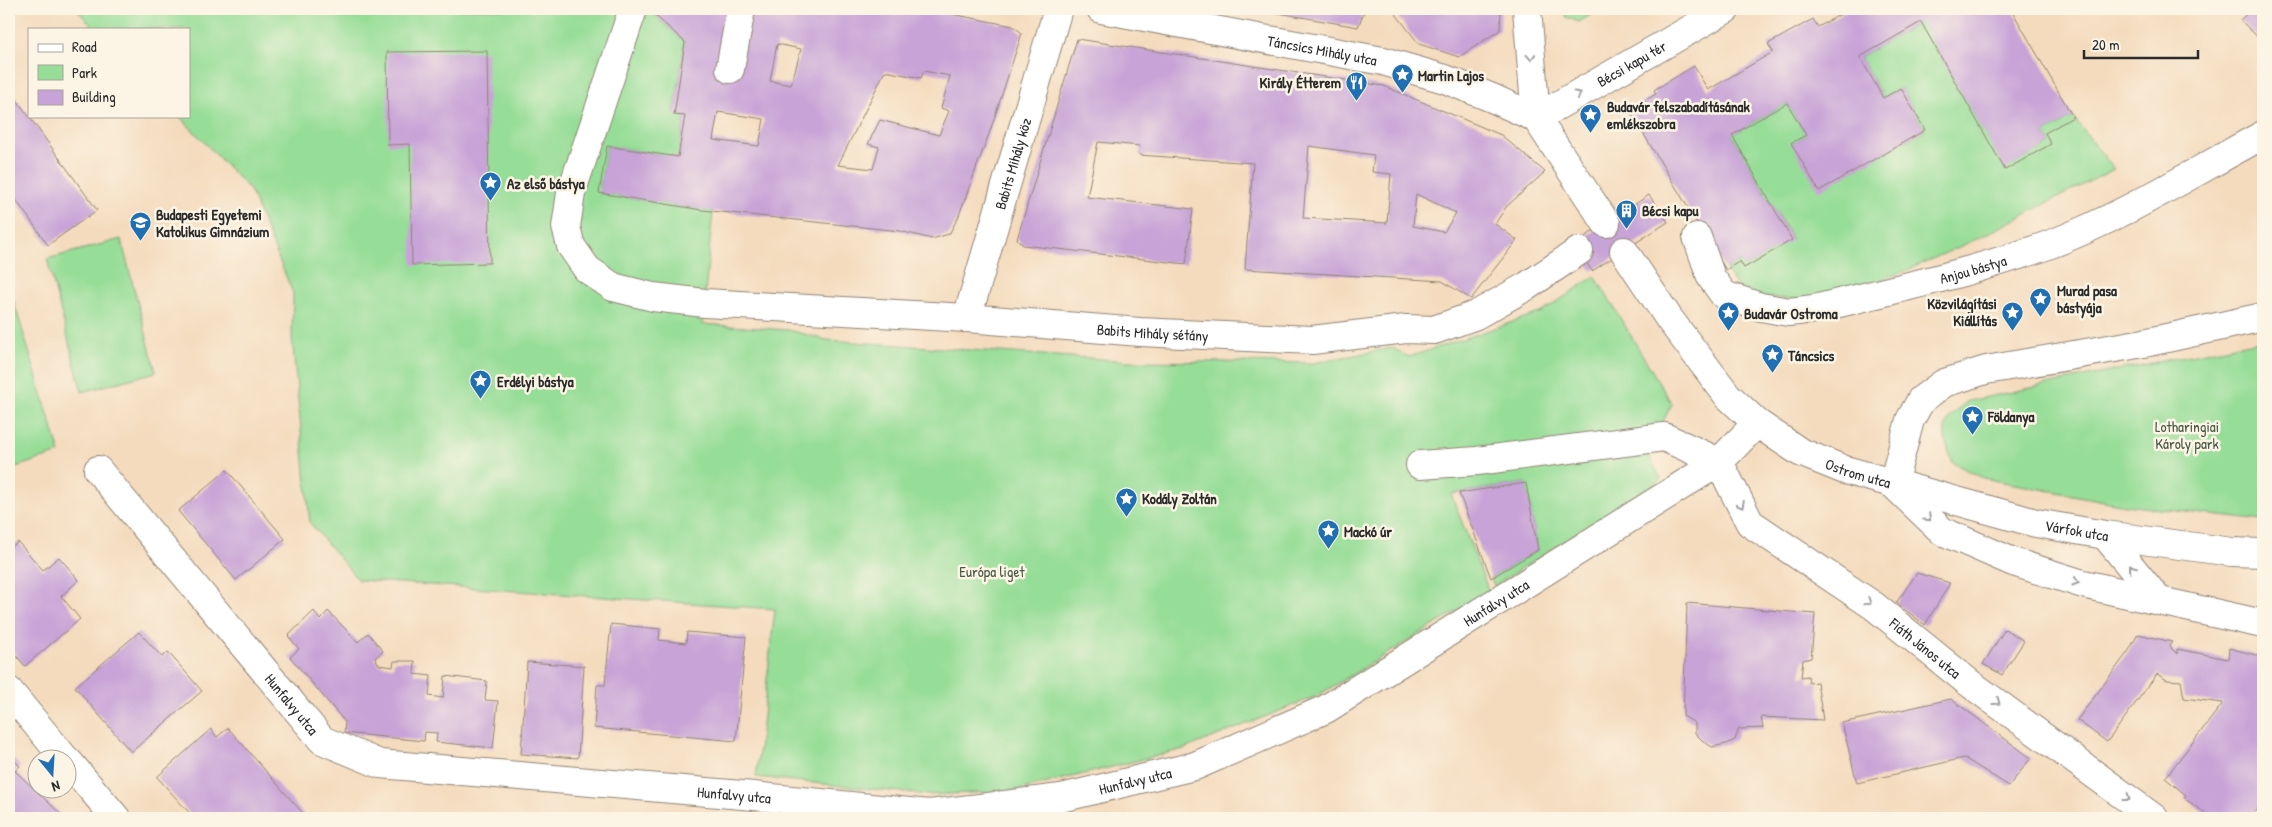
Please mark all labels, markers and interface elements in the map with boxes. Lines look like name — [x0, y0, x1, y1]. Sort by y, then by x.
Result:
legend — [28, 28, 190, 118]
scale bar — [2084, 28, 2198, 60]
street label: Táncsics Mihály utca — [1266, 29, 1379, 70]
text: 20 m — [2092, 34, 2119, 55]
street label: Bécsi kapu tér — [1593, 35, 1670, 92]
text: Road — [72, 36, 97, 57]
one-way arrow — [1526, 54, 1537, 62]
text: Park — [72, 62, 97, 83]
place icon: Martin Lajos — [1390, 63, 1414, 94]
place label: Martin Lajos — [1418, 65, 1484, 86]
restaurant icon: Király Étterem — [1345, 70, 1369, 101]
place label: Király Étterem — [1259, 72, 1341, 94]
text: Building — [72, 86, 116, 107]
one-way arrow — [1573, 90, 1582, 100]
place label: Budavár felszabadításának emlékszobra — [1607, 96, 1750, 134]
place icon: Budavár felszabadításának emlékszobra — [1579, 103, 1603, 134]
street label: Babits Mihály köz — [989, 115, 1036, 212]
place icon: Az első bástya — [479, 171, 503, 202]
place label: Az első bástya — [507, 173, 585, 195]
building icon: Bécsi kapu — [1614, 198, 1638, 229]
place label: Bécsi kapu — [1642, 200, 1700, 222]
place label: Budapesti Egyetemi Katolikus Gimnázium — [156, 204, 269, 242]
school or university icon: Budapesti Egyetemi Katolikus Gimnázium — [128, 211, 152, 242]
street label: Anjou bástya — [1937, 249, 2009, 288]
place label: Murad pasa bástyája — [2057, 280, 2117, 319]
place icon: Murad pasa bástyája — [2029, 287, 2053, 318]
place label: Közvilágítási Kiállítás — [1927, 293, 1997, 331]
place icon: Közvilágítási Kiállítás — [2001, 300, 2025, 331]
place icon: Budavár Ostroma — [1716, 301, 1740, 332]
place label: Budavár Ostroma — [1744, 303, 1838, 324]
street label: Babits Mihály sétány — [1096, 318, 1209, 346]
place icon: Táncsics — [1760, 343, 1784, 374]
place label: Táncsics — [1787, 345, 1834, 366]
place icon: Erdélyi bástya — [469, 369, 493, 400]
place label: Erdélyi bástya — [497, 371, 574, 393]
place icon: Földanya — [1960, 404, 1984, 435]
place label: Földanya — [1987, 406, 2035, 428]
park label: Lotharingiai Károly park — [2155, 416, 2219, 454]
street label: Ostrom utca — [1822, 453, 1894, 493]
place icon: Kodály Zoltán — [1114, 486, 1138, 517]
place label: Kodály Zoltán — [1142, 488, 1217, 510]
one-way arrow — [1735, 500, 1745, 509]
one-way arrow — [1922, 512, 1931, 521]
street label: Várfok utca — [2043, 514, 2110, 546]
place icon: Mackó úr — [1316, 519, 1340, 550]
place label: Mackó úr — [1344, 521, 1392, 542]
park label: Európa liget — [959, 561, 1026, 582]
one-way arrow — [2130, 565, 2138, 574]
street label: Hunfalvy utca — [1459, 574, 1533, 631]
one-way arrow — [2071, 576, 2079, 586]
one-way arrow — [1863, 596, 1872, 605]
street label: Fiáth János utca — [1885, 612, 1966, 683]
street label: Hunfalvy utca — [260, 669, 324, 739]
one-way arrow — [1991, 696, 2000, 705]
north arrow — [28, 750, 78, 800]
street label: Hunfalvy utca — [1097, 761, 1174, 799]
text: N — [49, 777, 63, 797]
street label: Hunfalvy utca — [696, 781, 772, 808]
one-way arrow — [2121, 793, 2130, 801]

